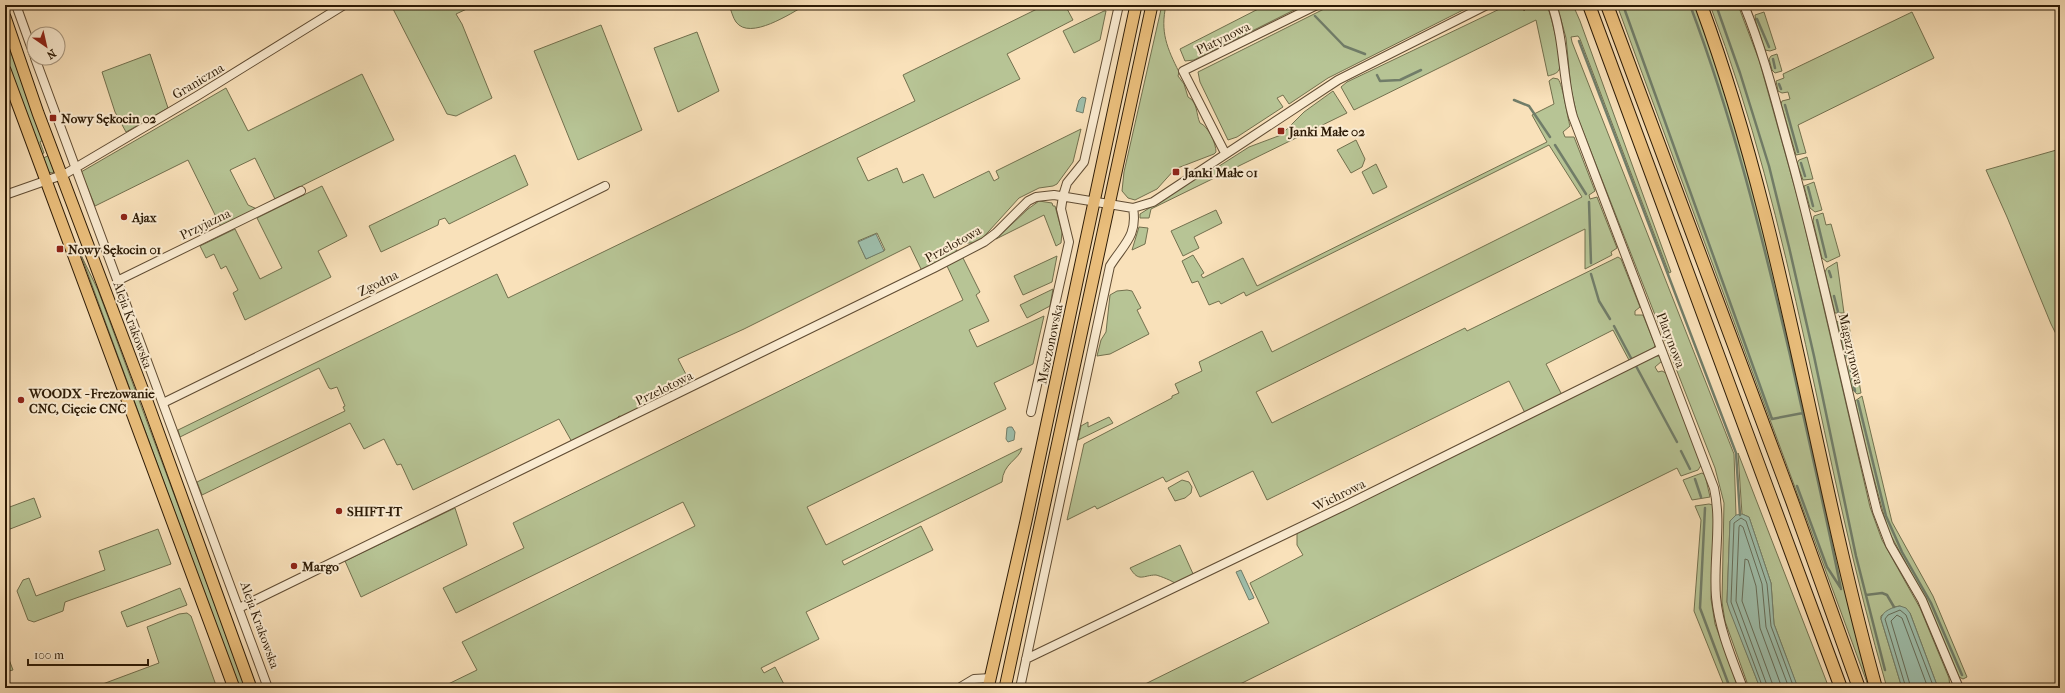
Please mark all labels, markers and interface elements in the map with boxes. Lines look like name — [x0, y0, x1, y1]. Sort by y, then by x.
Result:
street label: Platynowa — [1194, 18, 1253, 58]
north arrow — [26, 26, 66, 66]
text: N — [44, 46, 58, 62]
street label: Graniczna — [170, 59, 227, 102]
place label: Nowy Sękocin 02 — [61, 111, 157, 127]
marker: Nowy Sękocin 02 — [48, 113, 58, 123]
place label: Janki Małe 02 — [1287, 124, 1365, 140]
marker: Janki Małe 02 — [1276, 126, 1286, 136]
place label: Janki Małe 01 — [1182, 165, 1258, 181]
marker: Janki Małe 01 — [1171, 167, 1181, 177]
street label: Przyjazna — [177, 205, 234, 243]
place label: Ajax — [131, 210, 157, 225]
marker: Ajax — [119, 212, 129, 222]
street label: Przelotowa — [922, 222, 985, 266]
place label: Nowy Sękocin 01 — [68, 242, 162, 258]
marker: Nowy Sękocin 01 — [55, 244, 65, 254]
street label: Zgodna — [355, 266, 401, 299]
street label: Aleja Krakowska — [110, 279, 156, 371]
street label: Mszczonowska — [1034, 302, 1066, 385]
street label: Platynowa — [1654, 310, 1689, 371]
street label: Magazynowa — [1835, 312, 1867, 387]
street label: Przelotowa — [633, 367, 696, 408]
place label: WOODX - Frezowanie CNC, Cięcie CNC — [28, 386, 155, 417]
marker: WOODX - Frezowanie CNC, Cięcie CNC — [16, 395, 26, 405]
street label: Wichrowa — [1309, 475, 1369, 515]
place label: SHIFT-IT — [347, 504, 403, 519]
marker: SHIFT-IT — [334, 506, 344, 516]
place label: Margo — [301, 559, 339, 575]
marker: Margo — [289, 561, 299, 571]
street label: Aleja Krakowska — [237, 579, 283, 671]
scale bar — [28, 641, 148, 667]
text: 100 m — [34, 648, 64, 662]

